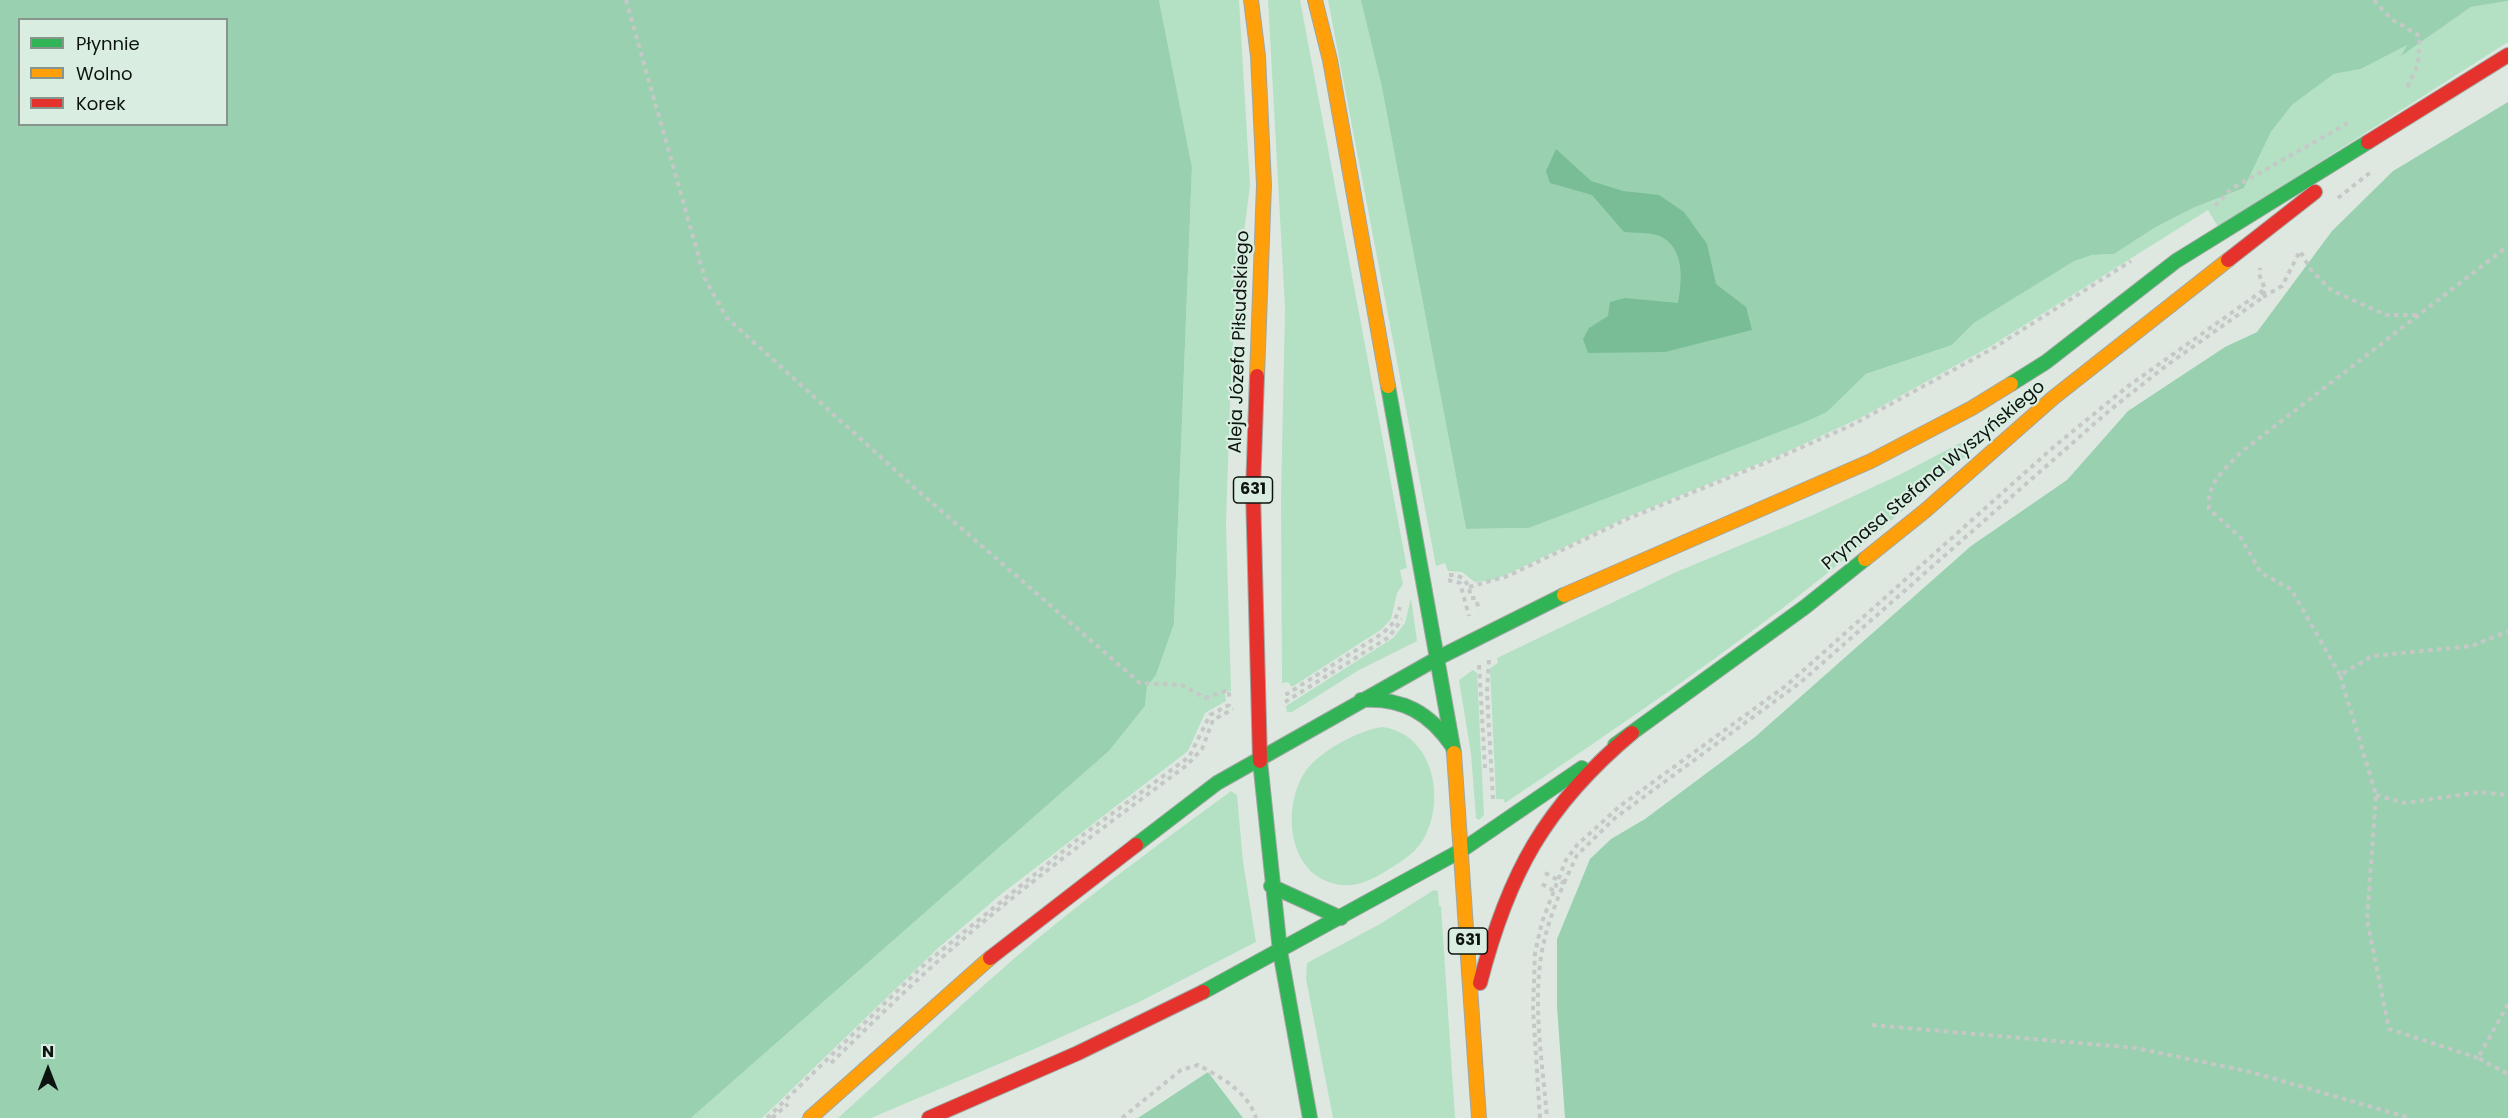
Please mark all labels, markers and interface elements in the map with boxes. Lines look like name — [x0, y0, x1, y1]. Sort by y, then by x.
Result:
legend — [18, 18, 228, 126]
text: Płynnie — [76, 31, 140, 56]
text: Wolno — [76, 61, 133, 86]
text: Korek — [76, 91, 125, 116]
street label: Aleja Józefa Piłsudskiego — [1225, 230, 1255, 454]
street label: Prymasa Stefana Wyszyńskiego — [1818, 376, 2050, 576]
road number: 631 — [1234, 477, 1272, 503]
road number: 631 — [1448, 928, 1488, 954]
north arrow — [18, 1040, 78, 1100]
text: N — [42, 1040, 54, 1063]

